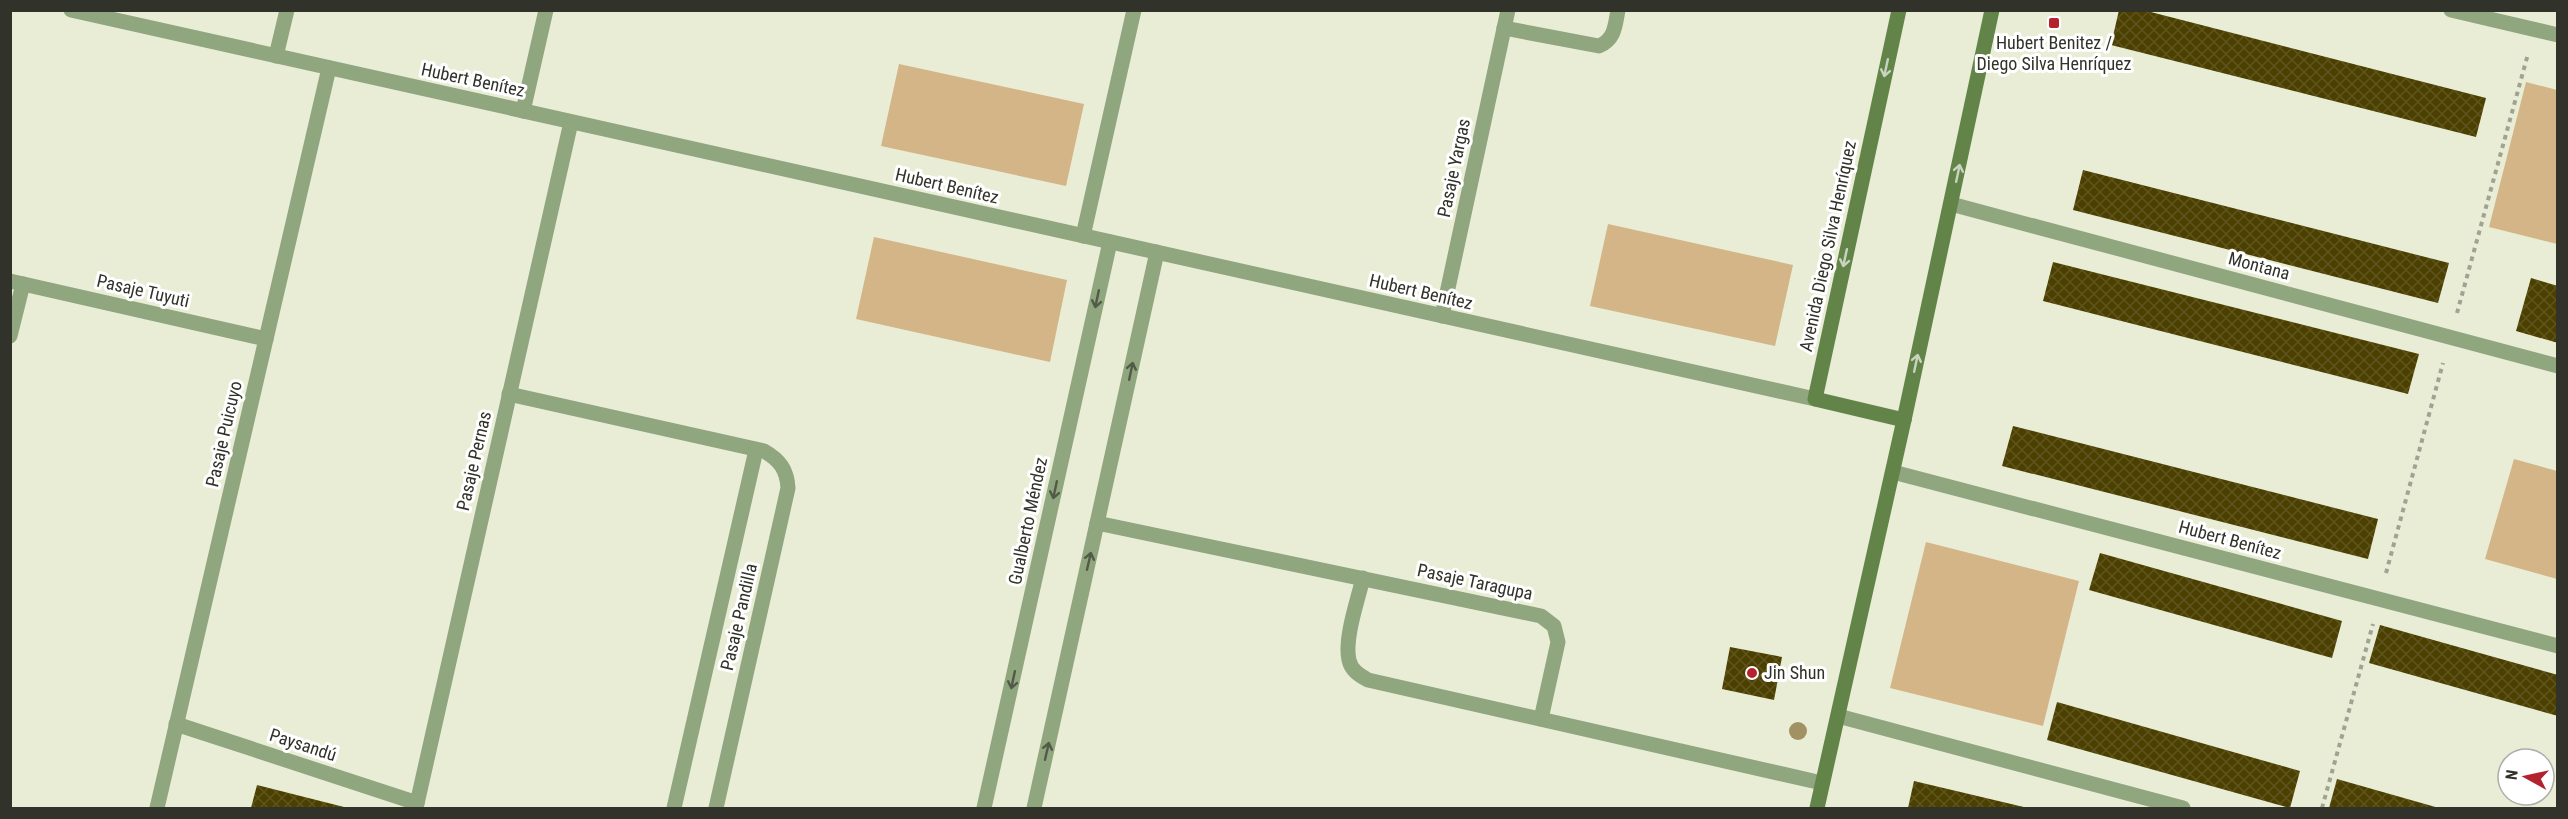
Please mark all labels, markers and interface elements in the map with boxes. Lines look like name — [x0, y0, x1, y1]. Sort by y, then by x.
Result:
marker: Hubert Benitez / Diego Silva Henríquez — [2047, 16, 2061, 30]
place label: Hubert Benitez / Diego Silva Henríquez — [1977, 32, 2132, 74]
street label: Hubert Benítez — [419, 58, 527, 101]
one-way arrow — [1880, 58, 1892, 77]
street label: Pasaje Yargas — [1433, 117, 1474, 219]
street label: Avenida Diego Silva Henríquez — [1795, 138, 1860, 353]
street label: Hubert Benítez — [893, 163, 1001, 208]
one-way arrow — [1953, 163, 1964, 183]
street label: Montana — [2226, 247, 2292, 284]
one-way arrow — [1839, 248, 1850, 267]
street label: Hubert Benítez — [1367, 269, 1475, 314]
street label: Pasaje Tuyuti — [95, 270, 192, 311]
one-way arrow — [1091, 289, 1102, 308]
one-way arrow — [1911, 354, 1922, 373]
one-way arrow — [1126, 361, 1137, 381]
street label: Pasaje Puicuyo — [201, 379, 246, 489]
street label: Pasaje Pernas — [452, 409, 495, 513]
street label: Gualberto Méndez — [1004, 455, 1051, 586]
one-way arrow — [1049, 479, 1060, 499]
street label: Hubert Benítez — [2176, 516, 2284, 563]
one-way arrow — [1084, 552, 1095, 571]
street label: Pasaje Taragupa — [1415, 559, 1535, 604]
street label: Pasaje Pandilla — [716, 561, 761, 672]
place label: Jin Shun — [1764, 662, 1825, 683]
marker: Jin Shun — [1745, 666, 1759, 680]
one-way arrow — [1006, 670, 1018, 689]
street label: Paysandú — [267, 724, 339, 765]
one-way arrow — [1041, 742, 1053, 761]
north arrow — [2496, 747, 2556, 807]
text: N — [2502, 769, 2522, 781]

